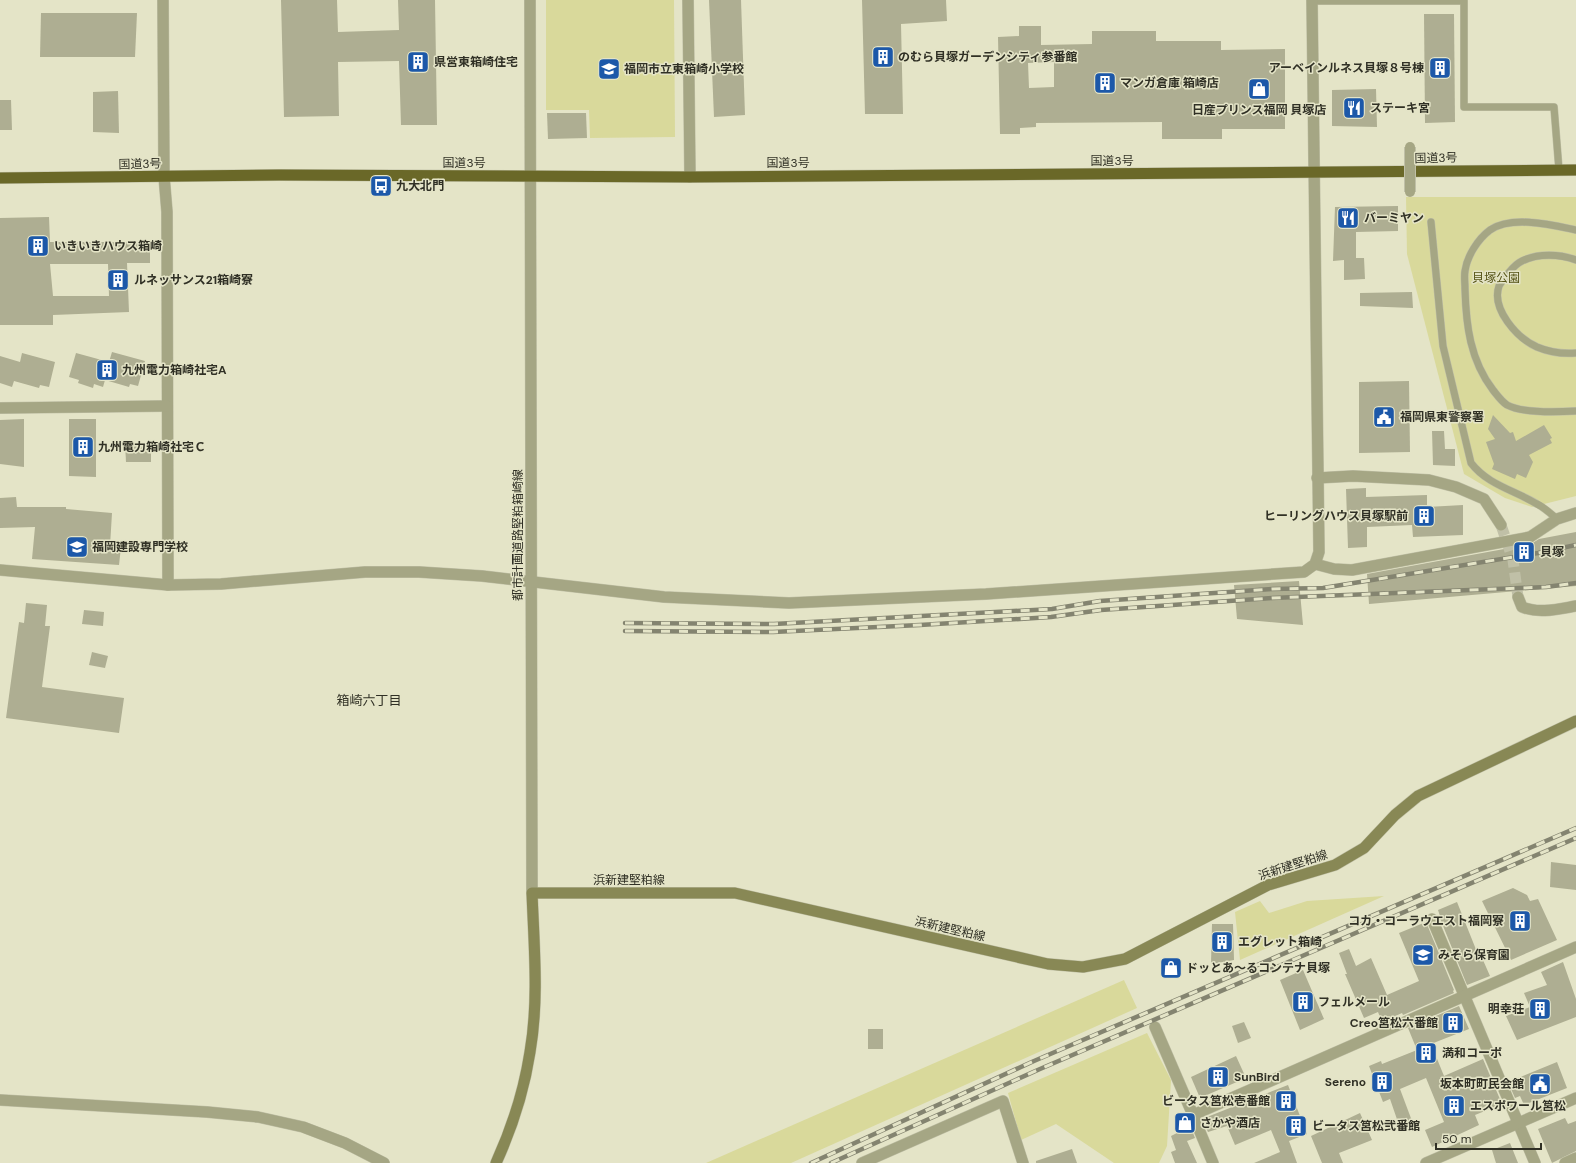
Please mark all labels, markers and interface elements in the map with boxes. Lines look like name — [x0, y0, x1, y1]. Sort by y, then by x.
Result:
building icon: のむら貝塚ガーデンシティ参番館 — [870, 44, 896, 70]
building icon: 県営東箱崎住宅 — [405, 49, 431, 75]
place label: のむら貝塚ガーデンシティ参番館 — [898, 49, 1077, 65]
place label: 県営東箱崎住宅 — [434, 54, 518, 70]
building icon: アーベインルネス貝塚８号棟 — [1427, 55, 1453, 81]
school or university icon: 福岡市立東箱崎小学校 — [596, 56, 622, 82]
place label: アーベインルネス貝塚８号棟 — [1269, 60, 1424, 76]
place label: 福岡市立東箱崎小学校 — [624, 61, 744, 77]
building icon: マンガ倉庫 箱崎店 — [1092, 70, 1118, 96]
place label: マンガ倉庫 箱崎店 — [1120, 75, 1219, 91]
shop icon: 日産プリンス福岡 貝塚店 — [1246, 76, 1272, 102]
restaurant icon: ステーキ宮 — [1341, 95, 1367, 121]
place label: ステーキ宮 — [1370, 100, 1430, 116]
place label: 日産プリンス福岡 貝塚店 — [1192, 102, 1326, 118]
street label: 国道3号 — [1414, 150, 1458, 166]
street label: 国道3号 — [1090, 153, 1134, 169]
street label: 国道3号 — [442, 155, 486, 171]
street label: 国道3号 — [766, 155, 810, 171]
street label: 国道3号 — [118, 156, 162, 172]
bus stop icon: 九大北門 — [368, 173, 394, 199]
place label: 九大北門 — [396, 178, 444, 194]
restaurant icon: バーミヤン — [1335, 205, 1361, 231]
place label: バーミヤン — [1364, 210, 1424, 226]
building icon: いきいきハウス箱崎 — [25, 233, 51, 259]
place label: いきいきハウス箱崎 — [54, 238, 162, 254]
building icon: ルネッサンス21箱崎寮 — [105, 267, 131, 293]
park label: 貝塚公園 — [1472, 270, 1520, 286]
place label: ルネッサンス21箱崎寮 — [134, 272, 253, 288]
building icon: 九州電力箱崎社宅A — [94, 357, 120, 383]
place label: 九州電力箱崎社宅A — [122, 362, 227, 378]
public building icon: 福岡県東警察署 — [1371, 404, 1397, 430]
place label: 福岡県東警察署 — [1400, 409, 1484, 425]
building icon: 九州電力箱崎社宅Ｃ — [70, 434, 96, 460]
place label: 九州電力箱崎社宅Ｃ — [98, 439, 206, 455]
street label: 都市計画道路堅粕箱崎線 — [510, 469, 526, 601]
building icon: ヒーリングハウス貝塚駅前 — [1411, 503, 1437, 529]
place label: ヒーリングハウス貝塚駅前 — [1264, 508, 1408, 524]
school or university icon: 福岡建設専門学校 — [64, 534, 90, 560]
place label: 福岡建設専門学校 — [92, 539, 188, 555]
building icon: 貝塚 — [1511, 539, 1537, 565]
place label: 貝塚 — [1540, 544, 1564, 560]
district label: 箱崎六丁目 — [336, 692, 402, 709]
street label: 浜新建堅粕線 — [1256, 846, 1330, 884]
street label: 浜新建堅粕線 — [593, 872, 665, 888]
building icon: コカ・コーラウエスト福岡寮 — [1507, 908, 1533, 934]
street label: 浜新建堅粕線 — [913, 913, 987, 945]
place label: コカ・コーラウエスト福岡寮 — [1348, 913, 1504, 929]
building icon: エグレット箱崎 — [1209, 929, 1235, 955]
place label: エグレット箱崎 — [1238, 934, 1322, 950]
school or university icon: みそら保育園 — [1410, 942, 1436, 968]
place label: みそら保育園 — [1438, 947, 1510, 963]
shop icon: ドッとあ～るコンテナ貝塚 — [1158, 955, 1184, 981]
place label: ドッとあ～るコンテナ貝塚 — [1186, 960, 1330, 976]
building icon: フェルメール — [1290, 989, 1316, 1015]
place label: フェルメール — [1318, 994, 1390, 1010]
building icon: 明幸荘 — [1527, 996, 1553, 1022]
place label: 明幸荘 — [1488, 1001, 1524, 1017]
building icon: Creo筥松六番館 — [1440, 1010, 1466, 1036]
place label: Creo筥松六番館 — [1350, 1015, 1438, 1031]
building icon: 満和コーポ — [1413, 1040, 1439, 1066]
place label: 満和コーポ — [1442, 1045, 1502, 1061]
building icon: SunBird — [1205, 1064, 1231, 1090]
place label: SunBird — [1234, 1069, 1280, 1085]
building icon: Sereno — [1369, 1069, 1395, 1095]
public building icon: 坂本町町民会館 — [1527, 1071, 1553, 1097]
place label: Sereno — [1325, 1074, 1366, 1090]
place label: 坂本町町民会館 — [1440, 1076, 1524, 1092]
building icon: ビータス筥松壱番館 — [1273, 1088, 1299, 1114]
place label: ビータス筥松壱番館 — [1162, 1093, 1270, 1109]
building icon: エスポワール筥松 — [1441, 1093, 1467, 1119]
place label: エスポワール筥松 — [1470, 1098, 1566, 1114]
shop icon: さかや酒店 — [1172, 1110, 1198, 1136]
building icon: ビータス筥松弐番館 — [1283, 1113, 1309, 1139]
place label: さかや酒店 — [1200, 1115, 1260, 1131]
place label: ビータス筥松弐番館 — [1312, 1118, 1420, 1134]
scale bar — [1436, 1125, 1541, 1151]
text: 50 m — [1442, 1131, 1471, 1147]

